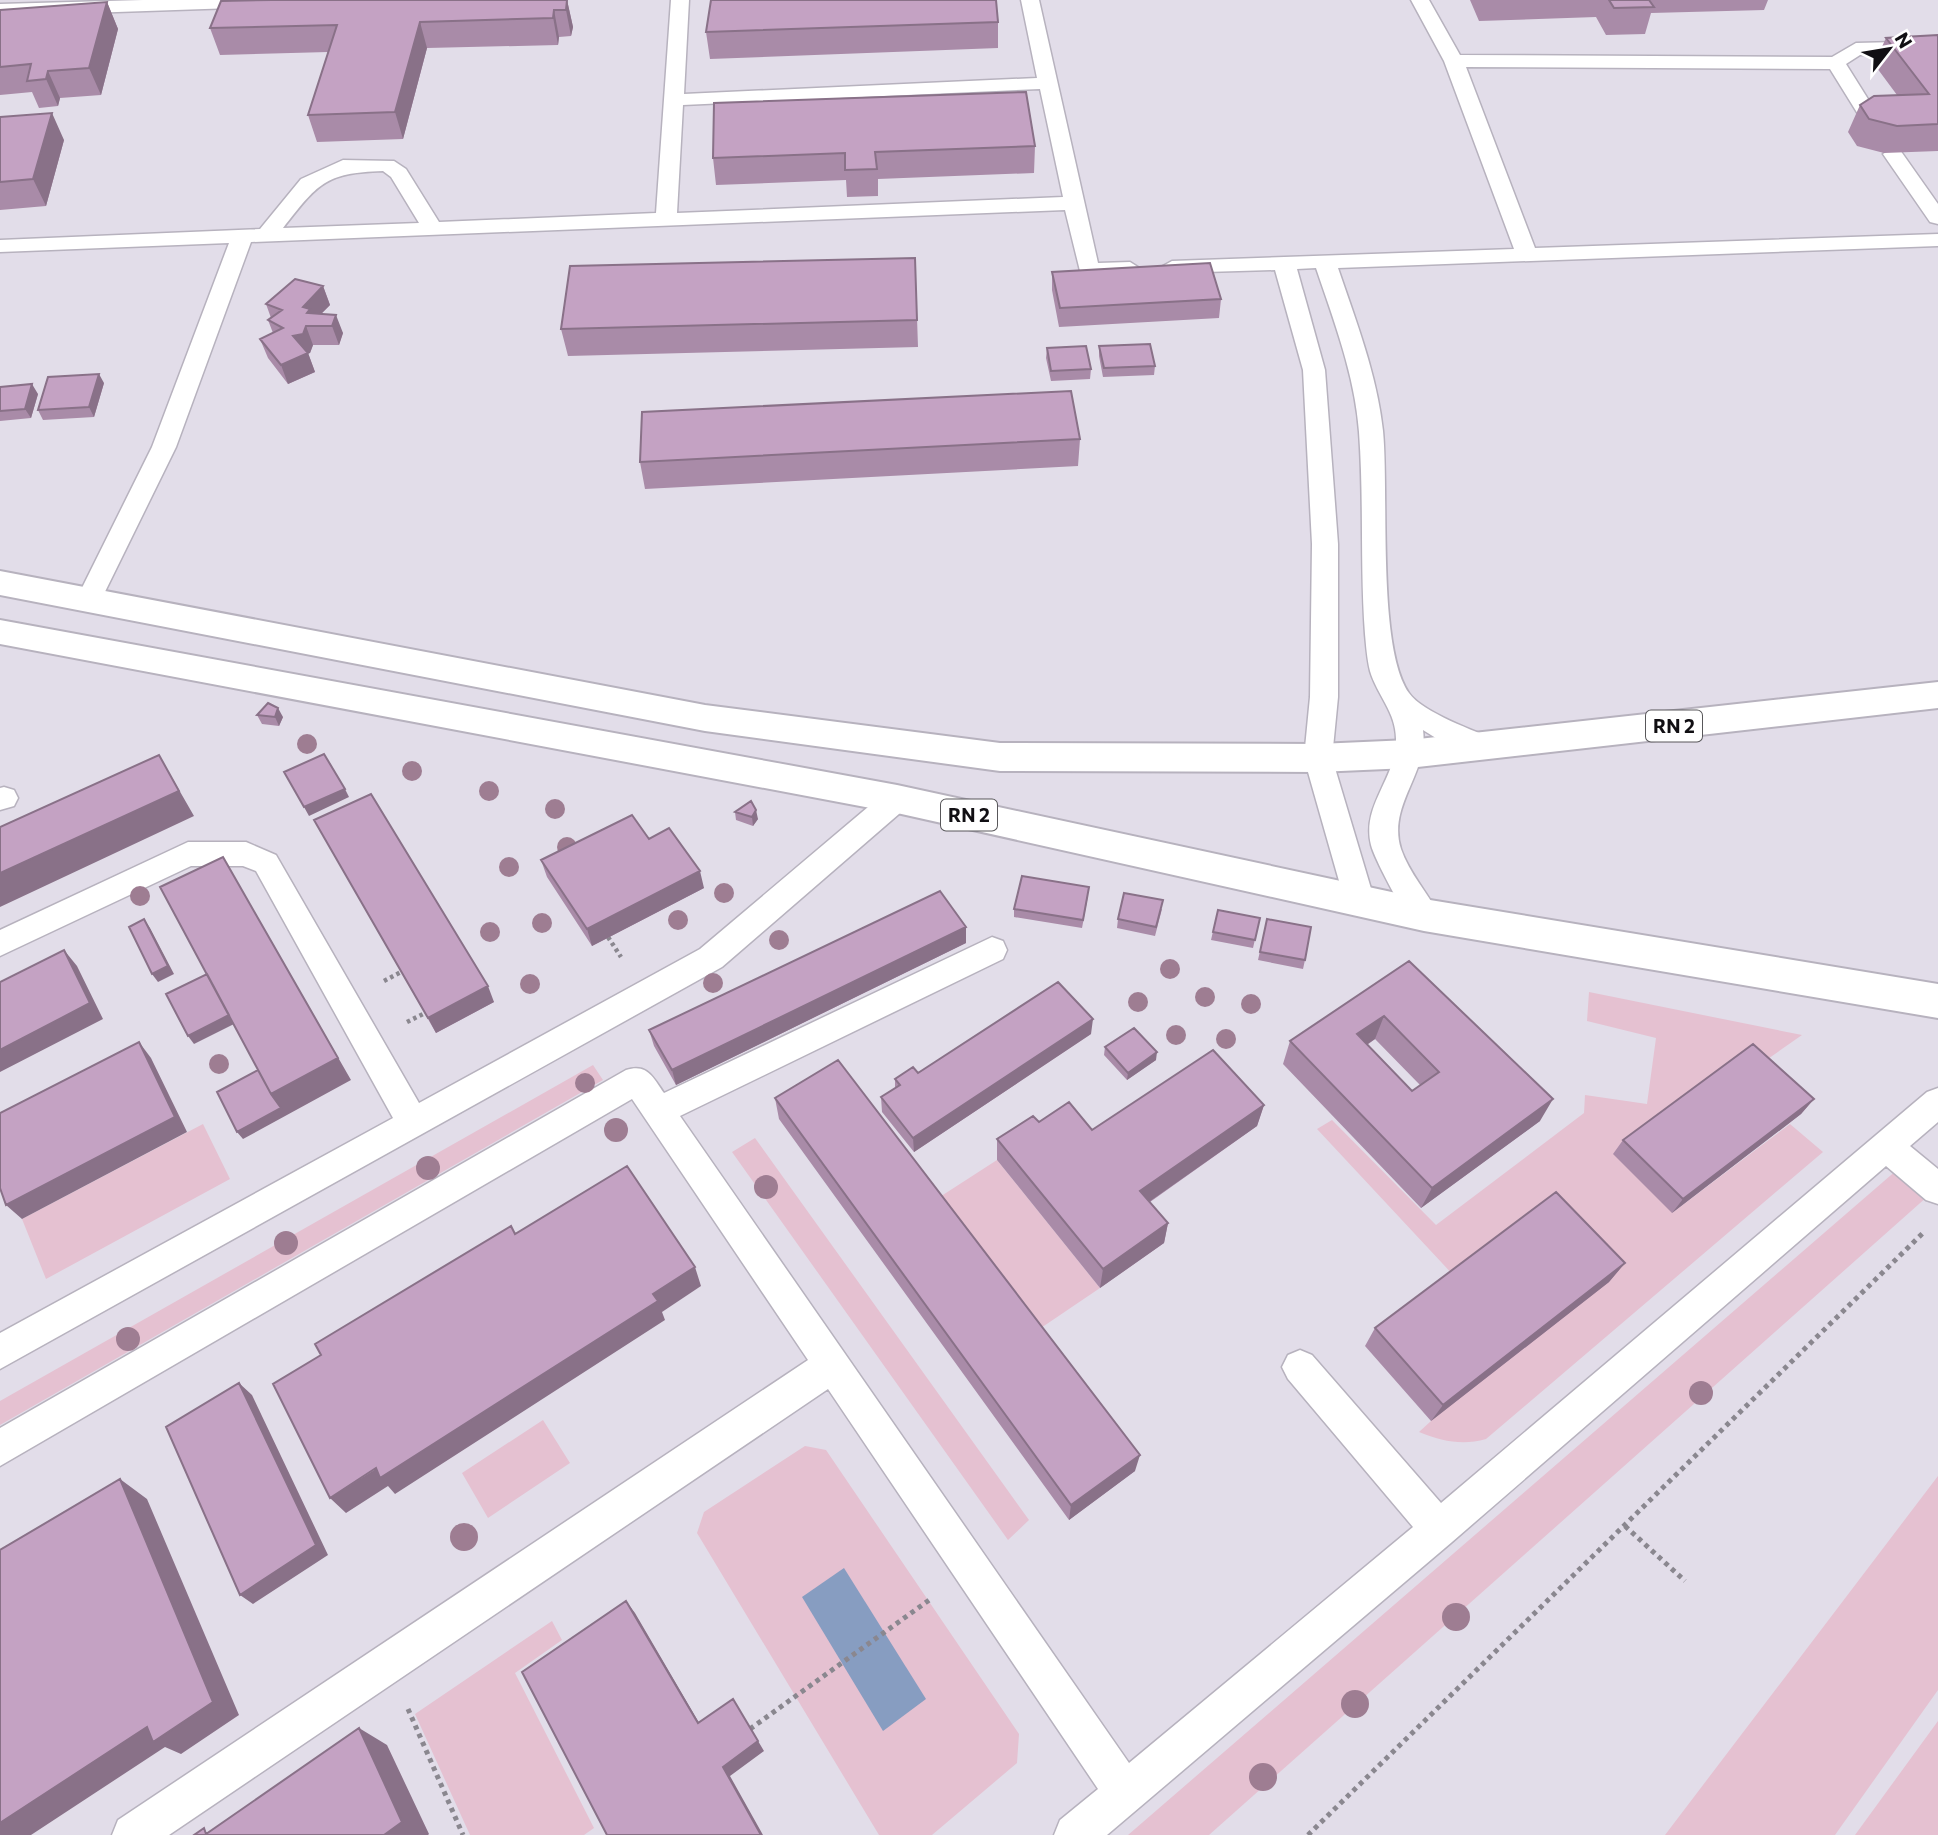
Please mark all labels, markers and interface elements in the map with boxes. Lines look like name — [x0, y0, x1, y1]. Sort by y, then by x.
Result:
north arrow — [1854, 14, 1924, 84]
text: N — [1890, 28, 1918, 52]
road number: RN 2 — [1646, 710, 1702, 741]
road number: RN 2 — [941, 800, 997, 830]

